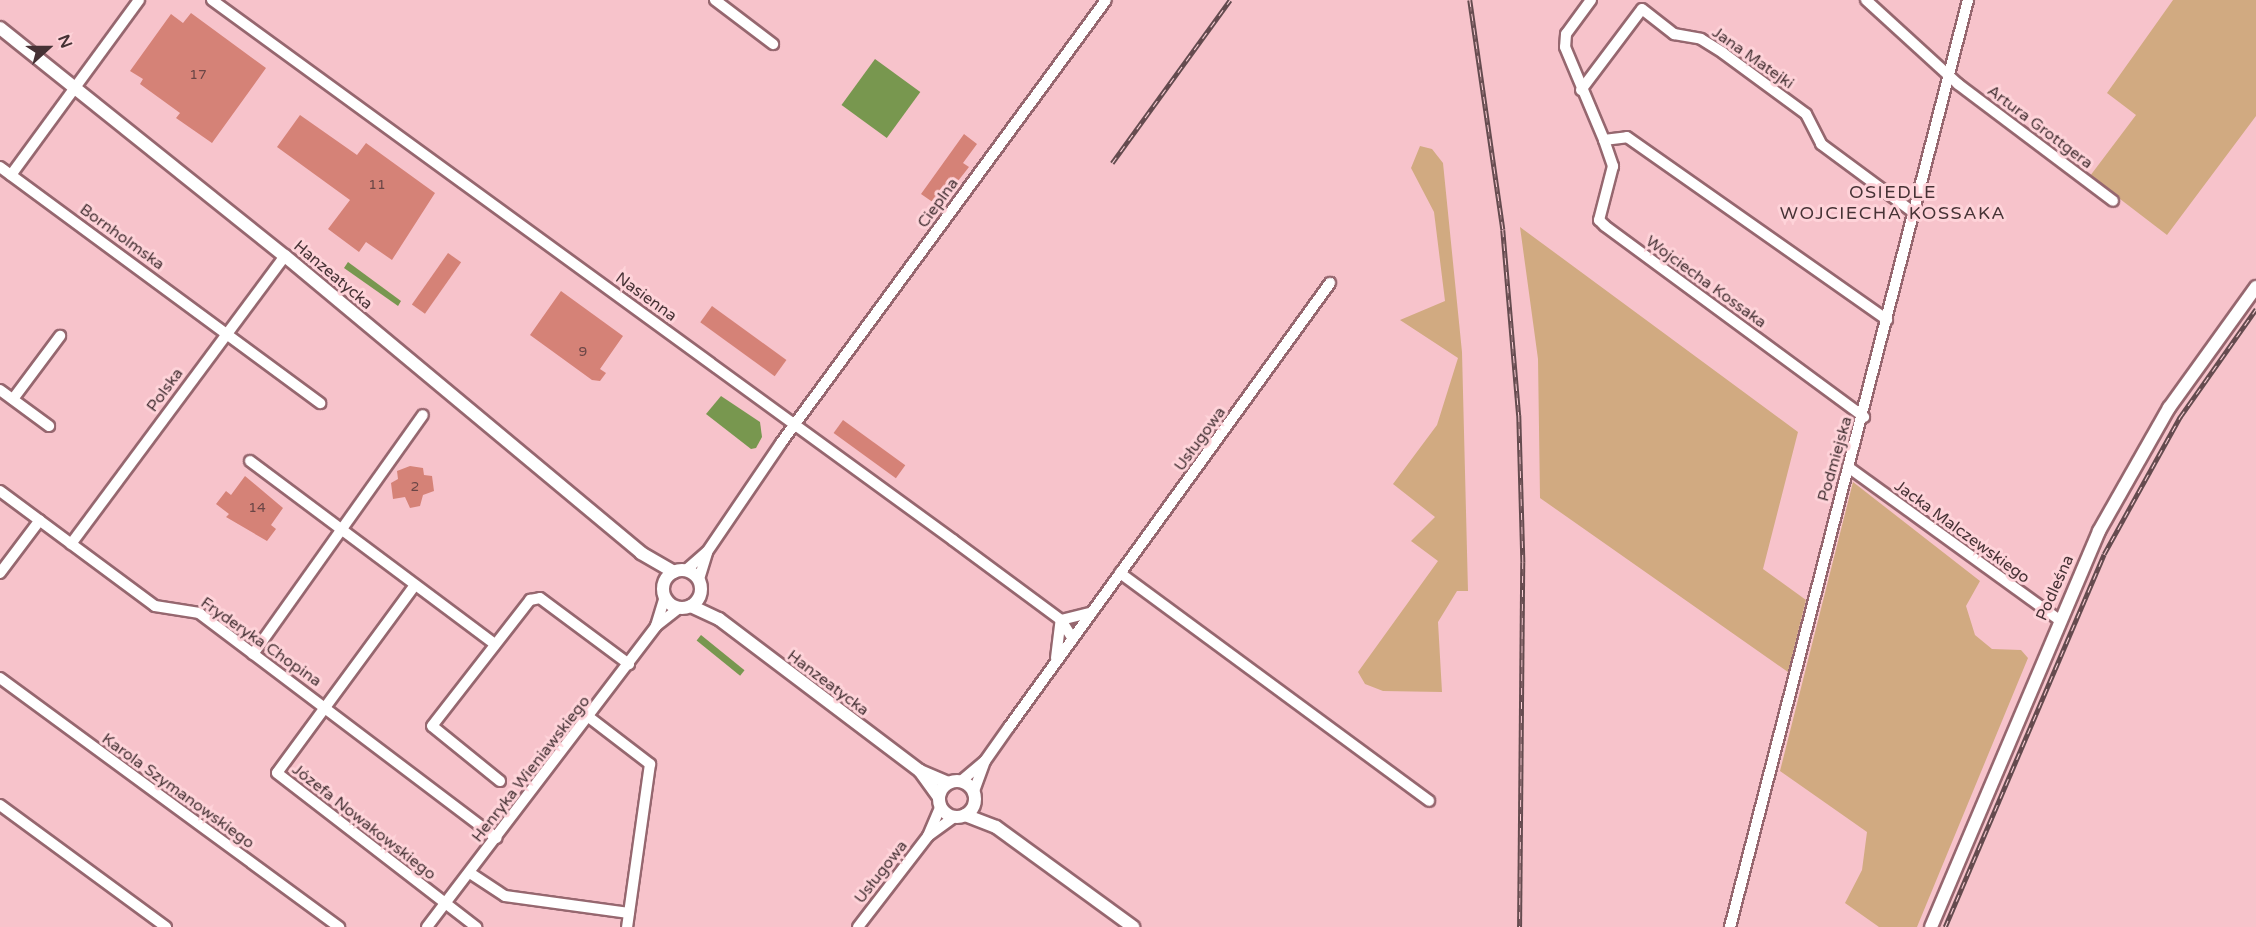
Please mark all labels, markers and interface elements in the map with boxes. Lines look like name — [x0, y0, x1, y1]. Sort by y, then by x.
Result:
north arrow — [18, 18, 78, 78]
street label: Jana Matejki — [1708, 23, 1798, 93]
text: N — [53, 32, 76, 51]
house number: 17 — [189, 67, 207, 83]
street label: Artura Grottgera — [1983, 81, 2097, 173]
street label: Cieplna — [913, 174, 963, 232]
house number: 11 — [368, 177, 386, 193]
district label: OSIEDLE WOJCIECHA KOSSAKA — [1780, 182, 2006, 224]
street label: Bornholmska — [76, 200, 168, 274]
street label: Wojciecha Kossaka — [1642, 232, 1770, 332]
street label: Hanzeatycka — [290, 236, 376, 314]
street label: Nasienna — [612, 268, 680, 326]
house number: 9 — [579, 344, 587, 360]
street label: Polska — [143, 364, 187, 416]
street label: Usługowa — [1170, 403, 1230, 475]
street label: Podmiejska — [1814, 414, 1856, 504]
street label: Jacka Malczewskiego — [1891, 476, 2033, 588]
house number: 2 — [411, 479, 419, 495]
house number: 14 — [248, 500, 266, 516]
street label: Podleśna — [2032, 552, 2078, 624]
street label: Fryderyka Chopina — [197, 593, 325, 691]
street label: Hanzeatycka — [783, 646, 873, 720]
street label: Henryka Wieniawskiego — [468, 692, 594, 846]
street label: Karola Szymanowskiego — [98, 729, 258, 853]
street label: Józefa Nowakowskiego — [288, 760, 440, 884]
street label: Usługowa — [850, 837, 912, 907]

